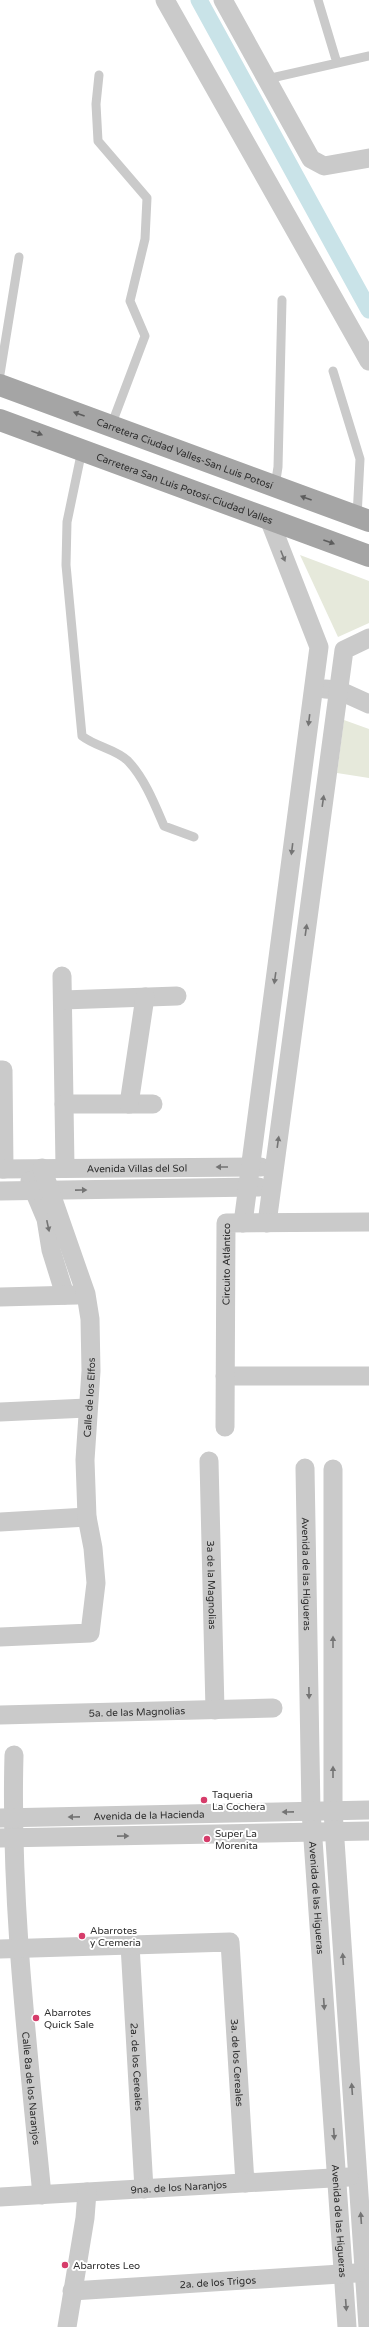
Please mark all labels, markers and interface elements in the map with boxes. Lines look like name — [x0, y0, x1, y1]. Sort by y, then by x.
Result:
one-way arrow — [73, 411, 85, 417]
street label: Carretera Ciudad Valles-San Luis Potosí — [95, 416, 275, 492]
one-way arrow — [31, 431, 43, 437]
street label: Carretera San Luis Potosí-Ciudad Valles — [95, 451, 275, 527]
one-way arrow — [300, 494, 312, 500]
one-way arrow — [324, 539, 336, 545]
one-way arrow — [280, 550, 286, 562]
one-way arrow — [306, 714, 312, 726]
one-way arrow — [320, 795, 326, 807]
one-way arrow — [289, 843, 296, 855]
one-way arrow — [303, 924, 309, 936]
one-way arrow — [272, 972, 278, 984]
one-way arrow — [275, 1136, 281, 1148]
street label: Avenida Villas del Sol — [87, 1163, 187, 1175]
one-way arrow — [215, 1164, 228, 1170]
one-way arrow — [75, 1187, 88, 1193]
one-way arrow — [45, 1220, 51, 1233]
street label: Circuito Atlántico — [221, 1223, 233, 1305]
street label: Calle de los Elfos — [82, 1357, 98, 1438]
street label: Avenida de las Higueras — [299, 1517, 313, 1631]
street label: 3a de la Magnolias — [204, 1540, 218, 1630]
one-way arrow — [330, 1635, 336, 1648]
one-way arrow — [306, 1687, 312, 1700]
street label: 5a. de las Magnolias — [89, 1705, 186, 1720]
one-way arrow — [330, 1765, 336, 1778]
place label: Taqueria La Cochera — [212, 1789, 265, 1813]
marker: Taqueria La Cochera — [199, 1795, 209, 1805]
street label: Avenida de la Hacienda — [93, 1809, 205, 1823]
one-way arrow — [281, 1809, 294, 1815]
one-way arrow — [68, 1813, 80, 1820]
place label: Super La Morenita — [215, 1828, 258, 1852]
one-way arrow — [117, 1832, 129, 1839]
marker: Super La Morenita — [202, 1834, 212, 1844]
street label: Avenida de las Higueras — [306, 1841, 326, 1955]
place label: Abarrotes y Cremeria — [90, 1925, 141, 1949]
marker: Abarrotes y Cremeria — [77, 1931, 87, 1941]
one-way arrow — [339, 1953, 346, 1965]
one-way arrow — [321, 1998, 328, 2010]
place label: Abarrotes Quick Sale — [44, 2007, 94, 2031]
marker: Abarrotes Quick Sale — [31, 2013, 41, 2023]
street label: 3a. de los Cereales — [228, 2018, 245, 2107]
street label: 2a. de los Cereales — [127, 2022, 145, 2111]
street label: Calle 8a de los Naranjos — [19, 2031, 42, 2146]
one-way arrow — [348, 2083, 355, 2095]
one-way arrow — [330, 2128, 337, 2140]
street label: Avenida de las Higueras — [329, 2164, 349, 2278]
street label: 9na. de los Naranjos — [130, 2179, 227, 2197]
one-way arrow — [357, 2212, 364, 2224]
marker: Abarrotes Leo — [60, 2260, 70, 2270]
place label: Abarrotes Leo — [73, 2260, 140, 2272]
street label: 2a. de los Trigos — [179, 2274, 257, 2291]
one-way arrow — [342, 2299, 349, 2311]

